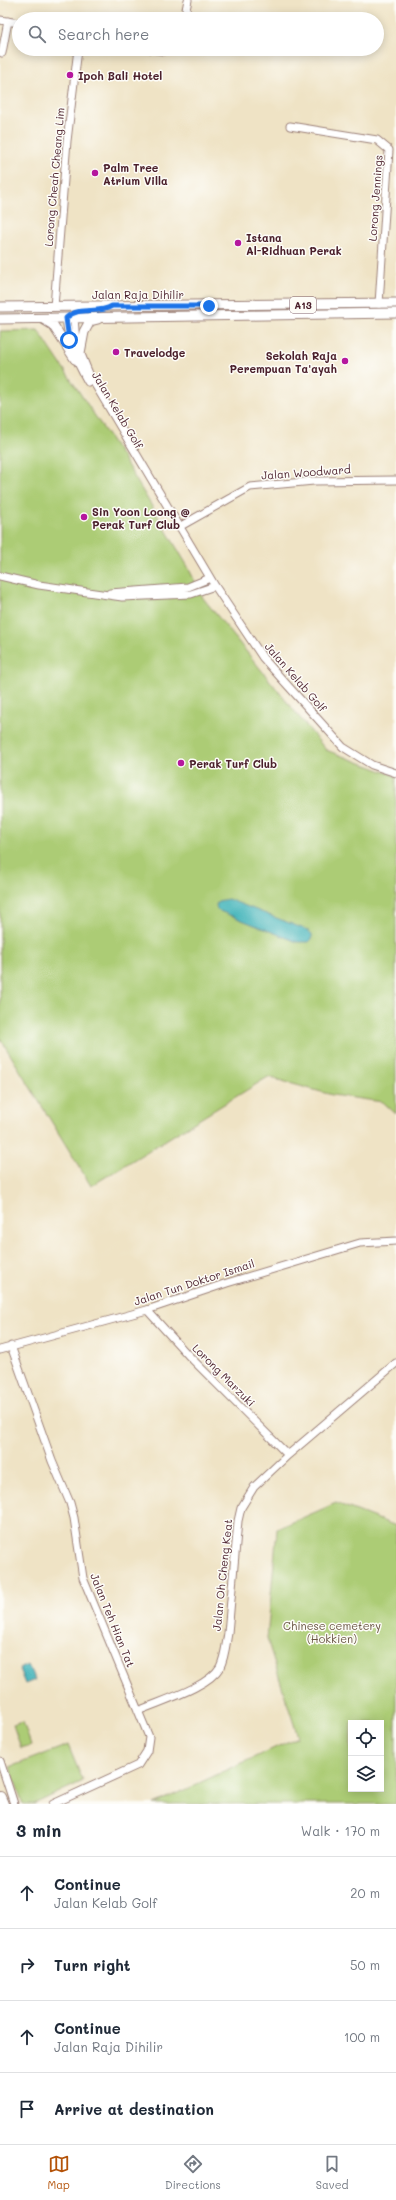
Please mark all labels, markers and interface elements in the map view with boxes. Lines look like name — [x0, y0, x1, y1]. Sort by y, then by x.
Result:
search box — [12, 12, 384, 56]
icon: search — [26, 23, 48, 45]
text: Search here — [58, 24, 149, 44]
place label: Ipoh Bali Hotel — [78, 68, 162, 83]
marker: Ipoh Bali Hotel — [65, 70, 75, 80]
street label: Lorong Cheah Cheang Lim — [40, 107, 68, 247]
street label: Lorong Jennings — [364, 154, 386, 242]
place label: Palm Tree Atrium Villa — [103, 160, 168, 188]
marker: Palm Tree Atrium Villa — [90, 168, 100, 178]
place label: Istana Al-Ridhuan Perak — [246, 230, 342, 258]
marker: Istana Al-Ridhuan Perak — [233, 238, 243, 248]
street label: Jalan Raja Dihilir — [92, 287, 184, 302]
route end — [200, 297, 218, 315]
road number: A13 — [290, 297, 316, 313]
route start — [60, 331, 78, 349]
place label: Travelodge — [124, 345, 186, 360]
marker: Travelodge — [111, 347, 121, 357]
place label: Sekolah Raja Perempuan Ta'ayah — [230, 348, 337, 376]
marker: Sekolah Raja Perempuan Ta'ayah — [340, 356, 350, 366]
street label: Jalan Kelab Golf — [89, 369, 147, 452]
street label: Jalan Woodward — [261, 461, 351, 483]
place label: Sin Yoon Loong @ Perak Turf Club — [92, 504, 190, 532]
marker: Sin Yoon Loong @ Perak Turf Club — [79, 512, 89, 522]
street label: Jalan Kelab Golf — [262, 639, 331, 715]
place label: Perak Turf Club — [189, 756, 277, 771]
marker: Perak Turf Club — [176, 758, 186, 768]
street label: Jalan Tun Doktor Ismail — [132, 1255, 256, 1309]
street label: Lorong Marzuki — [189, 1340, 259, 1410]
street label: Jalan Oh Cheng Keat — [209, 1518, 235, 1632]
street label: Jalan Teh Hian Tat — [87, 1571, 139, 1669]
park label: Chinese cemetery (Hokkien) — [283, 1618, 381, 1646]
map controls — [348, 1720, 384, 1792]
button: locate — [348, 1720, 384, 1756]
button: layers — [348, 1756, 384, 1792]
text: 3 min — [16, 1819, 61, 1841]
text: Walk · 170 m — [301, 1822, 380, 1839]
text: Continue — [54, 1874, 121, 1894]
icon: ahead — [16, 1882, 38, 1904]
text: 20 m — [350, 1884, 380, 1901]
text: Jalan Kelab Golf — [54, 1894, 157, 1911]
icon: right — [16, 1954, 38, 1976]
text: Turn right — [54, 1955, 131, 1975]
text: 50 m — [350, 1956, 380, 1973]
text: Continue — [54, 2018, 121, 2038]
icon: ahead — [16, 2026, 38, 2048]
text: 100 m — [344, 2028, 380, 2045]
text: Jalan Raja Dihilir — [54, 2038, 163, 2055]
icon: arrive — [16, 2098, 38, 2120]
text: Arrive at destination — [54, 2099, 214, 2119]
tab: Map — [48, 2153, 70, 2192]
tab: Directions — [165, 2153, 221, 2192]
tab: Saved — [316, 2153, 348, 2192]

